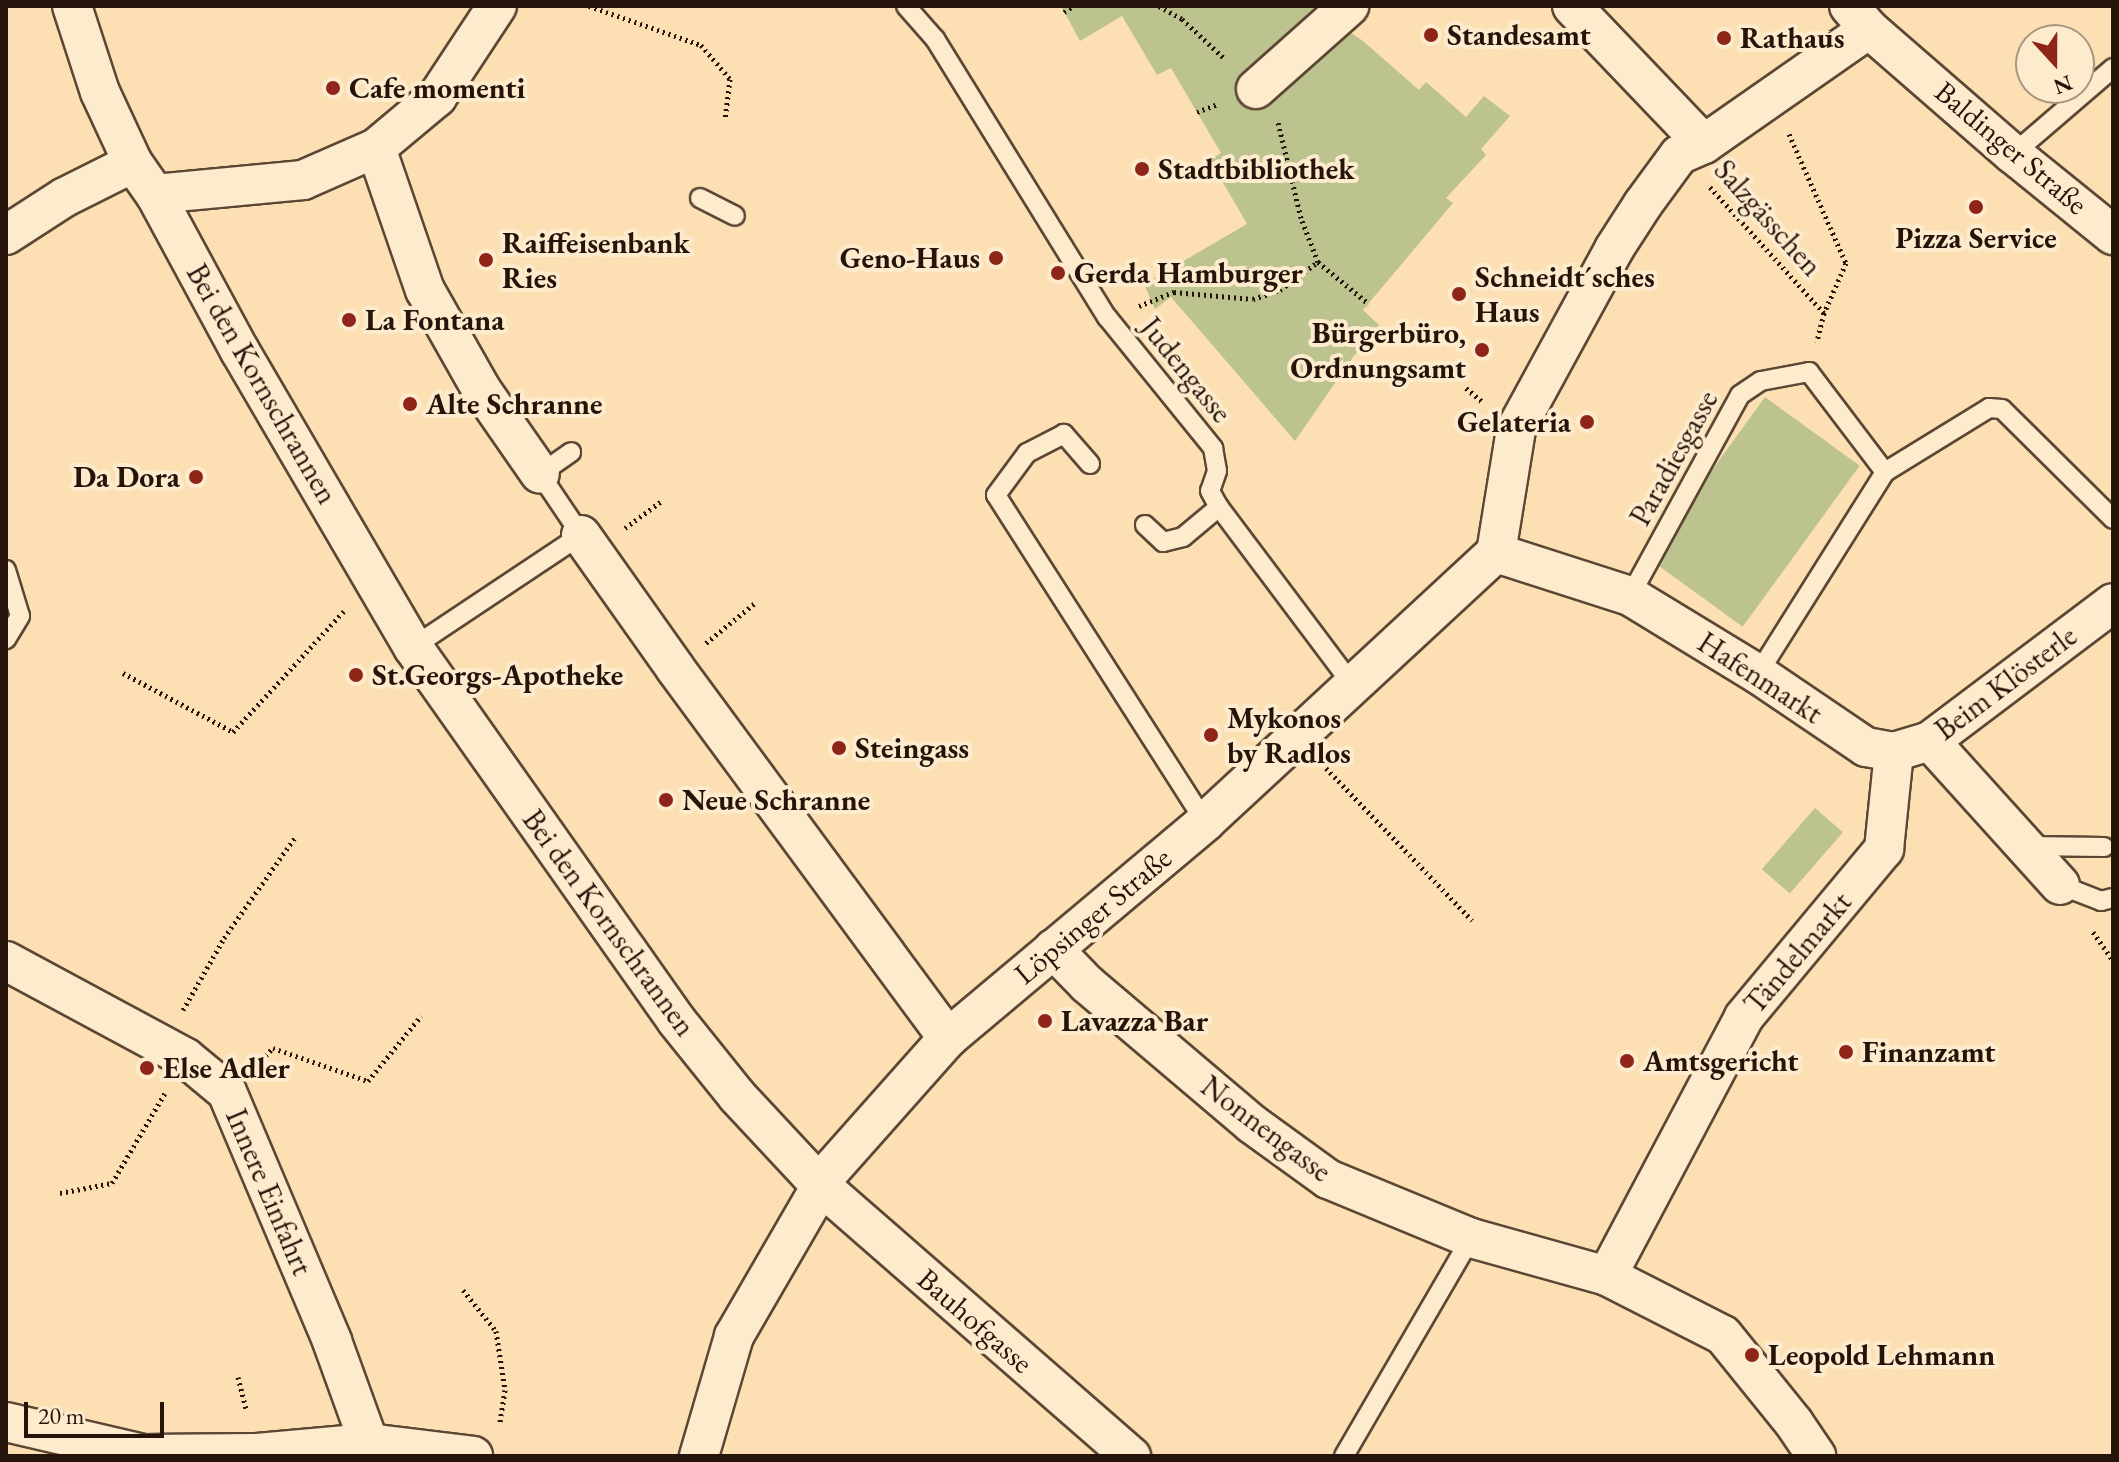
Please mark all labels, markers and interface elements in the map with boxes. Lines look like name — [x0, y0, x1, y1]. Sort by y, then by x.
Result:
place label: Standesamt — [1447, 17, 1591, 53]
place label: Rathaus — [1740, 20, 1844, 56]
north arrow — [2015, 24, 2095, 104]
marker: Standesamt — [1422, 26, 1440, 44]
marker: Rathaus — [1715, 29, 1733, 47]
text: N — [2050, 68, 2077, 102]
place label: Cafe momenti — [349, 70, 525, 106]
street label: Baldinger Straße — [1927, 74, 2095, 222]
marker: Cafe momenti — [324, 79, 342, 97]
place label: Stadtbibliothek — [1158, 151, 1355, 187]
street label: Salzgässchen — [1706, 152, 1830, 284]
marker: Stadtbibliothek — [1133, 160, 1151, 178]
marker: Pizza Service — [1967, 198, 1985, 216]
place label: Pizza Service — [1895, 220, 2057, 256]
place label: Raiffeisenbank Ries — [502, 225, 690, 296]
place label: Geno-Haus — [840, 240, 980, 276]
marker: Geno-Haus — [987, 249, 1005, 267]
marker: Raiffeisenbank Ries — [477, 251, 495, 269]
place label: Gerda Hamburger — [1074, 255, 1303, 291]
street label: Bei den Kornschrannen — [179, 258, 345, 510]
place label: Schneidt´sches Haus — [1475, 259, 1655, 330]
marker: Gerda Hamburger — [1049, 264, 1067, 282]
marker: Schneidt´sches Haus — [1450, 285, 1468, 303]
place label: La Fontana — [365, 302, 504, 338]
street label: Judengasse — [1133, 310, 1239, 430]
marker: La Fontana — [340, 311, 358, 329]
place label: Bürgerbüro, Ordnungsamt — [1290, 315, 1466, 386]
marker: Bürgerbüro, Ordnungsamt — [1473, 341, 1491, 359]
street label: Paradiesgasse — [1622, 384, 1726, 532]
place label: Alte Schranne — [426, 386, 603, 422]
marker: Alte Schranne — [401, 395, 419, 413]
place label: Gelateria — [1457, 404, 1571, 440]
marker: Gelateria — [1578, 413, 1596, 431]
place label: Da Dora — [73, 459, 180, 495]
marker: Da Dora — [187, 468, 205, 486]
street label: Beim Klösterle — [1928, 618, 2084, 748]
street label: Hafenmarkt — [1691, 624, 1829, 732]
place label: St.Georgs-Apotheke — [372, 657, 623, 693]
marker: St.Georgs-Apotheke — [347, 666, 365, 684]
place label: Mykonos by Radlos — [1227, 700, 1351, 770]
marker: Mykonos by Radlos — [1202, 726, 1220, 744]
place label: Steingass — [855, 730, 969, 766]
marker: Steingass — [830, 739, 848, 757]
place label: Neue Schranne — [682, 782, 870, 818]
marker: Neue Schranne — [657, 791, 675, 809]
street label: Bei den Kornschrannen — [515, 803, 703, 1043]
street label: Löpsinger Straße — [1007, 840, 1179, 992]
street label: Tändelmarkt — [1737, 885, 1859, 1021]
place label: Lavazza Bar — [1061, 1003, 1208, 1039]
marker: Lavazza Bar — [1036, 1012, 1054, 1030]
place label: Finanzamt — [1862, 1034, 1996, 1070]
place label: Amtsgericht — [1643, 1043, 1799, 1079]
marker: Finanzamt — [1837, 1043, 1855, 1061]
place label: Else Adler — [163, 1050, 290, 1086]
marker: Amtsgericht — [1618, 1052, 1636, 1070]
marker: Else Adler — [138, 1059, 156, 1077]
street label: Nonnengasse — [1194, 1068, 1338, 1190]
street label: Innere Einfahrt — [218, 1103, 320, 1281]
street label: Bauhofgasse — [910, 1261, 1040, 1381]
place label: Leopold Lehmann — [1768, 1337, 1995, 1373]
marker: Leopold Lehmann — [1743, 1346, 1761, 1364]
scale bar — [28, 1386, 168, 1436]
text: 20 m — [38, 1400, 85, 1431]

